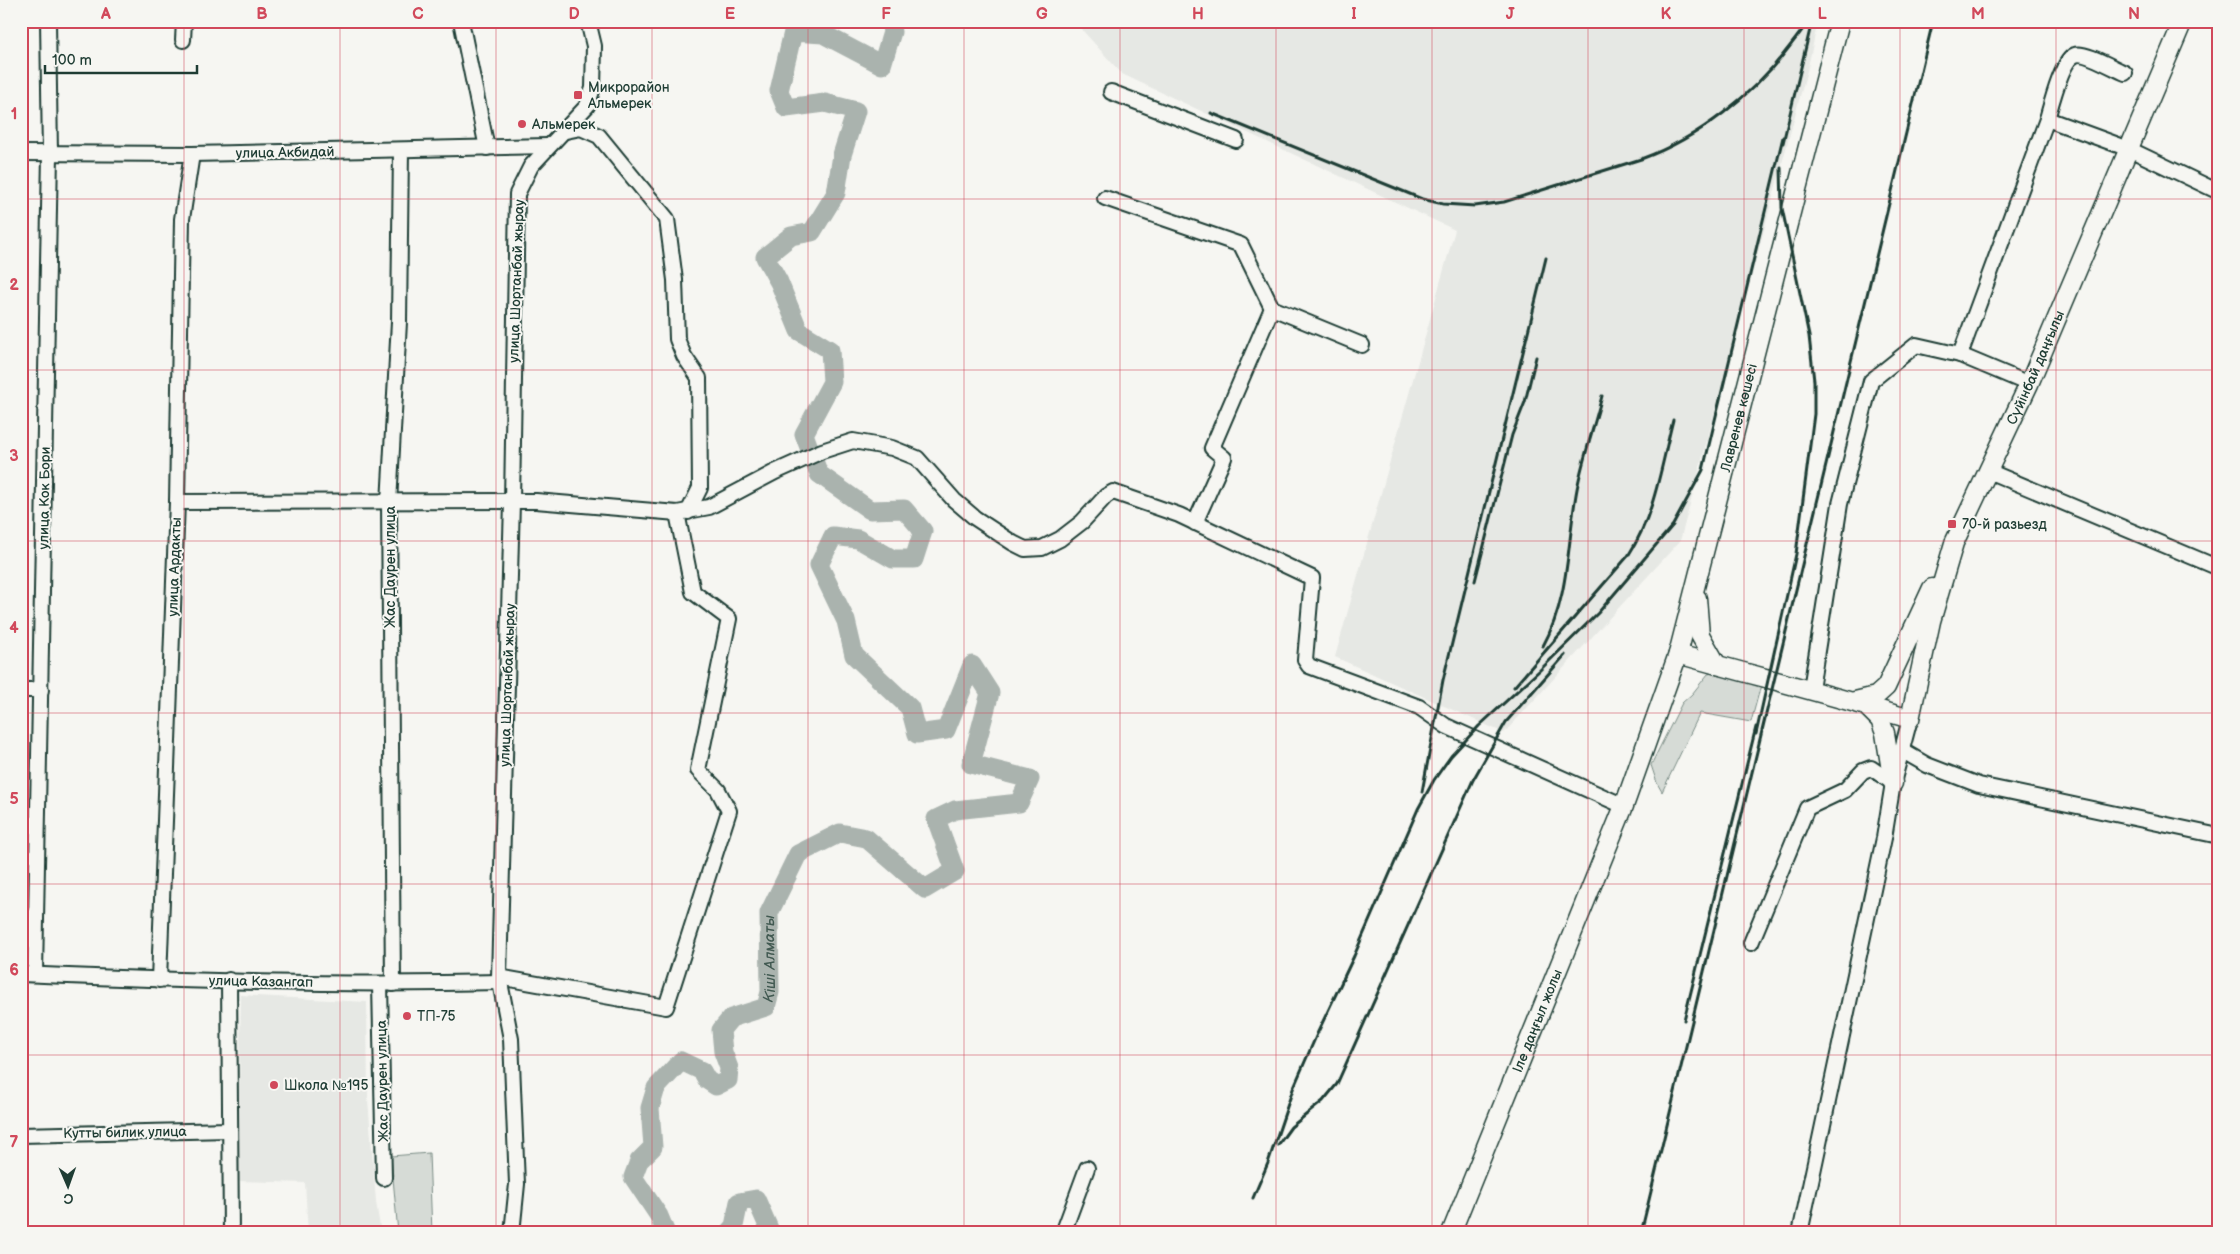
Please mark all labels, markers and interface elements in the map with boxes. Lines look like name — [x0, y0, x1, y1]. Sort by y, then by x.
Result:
text: A — [100, 5, 111, 24]
text: B — [256, 5, 268, 24]
text: C — [412, 5, 424, 24]
text: D — [568, 5, 580, 24]
text: E — [725, 5, 735, 24]
text: F — [881, 5, 891, 24]
text: G — [1036, 5, 1048, 24]
text: H — [1192, 5, 1204, 24]
text: I — [1351, 5, 1357, 24]
text: J — [1506, 5, 1515, 24]
text: K — [1661, 5, 1672, 24]
text: L — [1817, 5, 1827, 24]
text: M — [1971, 5, 1985, 24]
text: N — [2128, 5, 2140, 24]
scale bar — [45, 42, 198, 74]
text: 100 m — [52, 51, 92, 70]
place label: Микрорайон Альмерек — [587, 79, 670, 112]
marker: Микрорайон Альмерек — [572, 89, 584, 101]
text: 1 — [11, 105, 17, 124]
place label: Альмерек — [531, 116, 596, 133]
marker: Альмерек — [516, 118, 528, 130]
street label: улица Акбидай — [236, 143, 335, 162]
street label: улица Шортанбай жырау — [505, 198, 528, 363]
text: 2 — [9, 276, 19, 295]
street label: Сүйінбай даңғылы — [2003, 308, 2068, 427]
street label: Лавренев көшесі — [1717, 362, 1761, 475]
street label: улица Кок Бори — [35, 446, 54, 550]
text: 3 — [9, 447, 19, 466]
street label: Жас Даурен улица — [382, 505, 399, 628]
place label: 70-й разьезд — [1962, 516, 2047, 533]
street label: улица Ардакты — [164, 517, 185, 617]
marker: 70-й разьезд — [1946, 518, 1958, 530]
street label: улица Шортанбай жырау — [496, 602, 519, 767]
text: 4 — [9, 619, 19, 638]
text: 5 — [9, 790, 19, 809]
water label: Кіші Алматы — [759, 915, 780, 1004]
text: 6 — [9, 961, 19, 980]
street label: Іле даңғыл жолы — [1509, 967, 1566, 1075]
street label: улица Казангап — [209, 972, 313, 991]
place label: ТП-75 — [417, 1008, 456, 1025]
marker: ТП-75 — [401, 1010, 413, 1022]
street label: Жас Даурен улица — [373, 1019, 392, 1142]
place label: Школа №195 — [284, 1077, 369, 1094]
marker: Школа №195 — [268, 1079, 280, 1091]
street label: Кутты билик улица — [63, 1123, 188, 1142]
text: 7 — [10, 1133, 19, 1152]
north arrow — [42, 1162, 92, 1212]
text: С — [63, 1190, 74, 1207]

